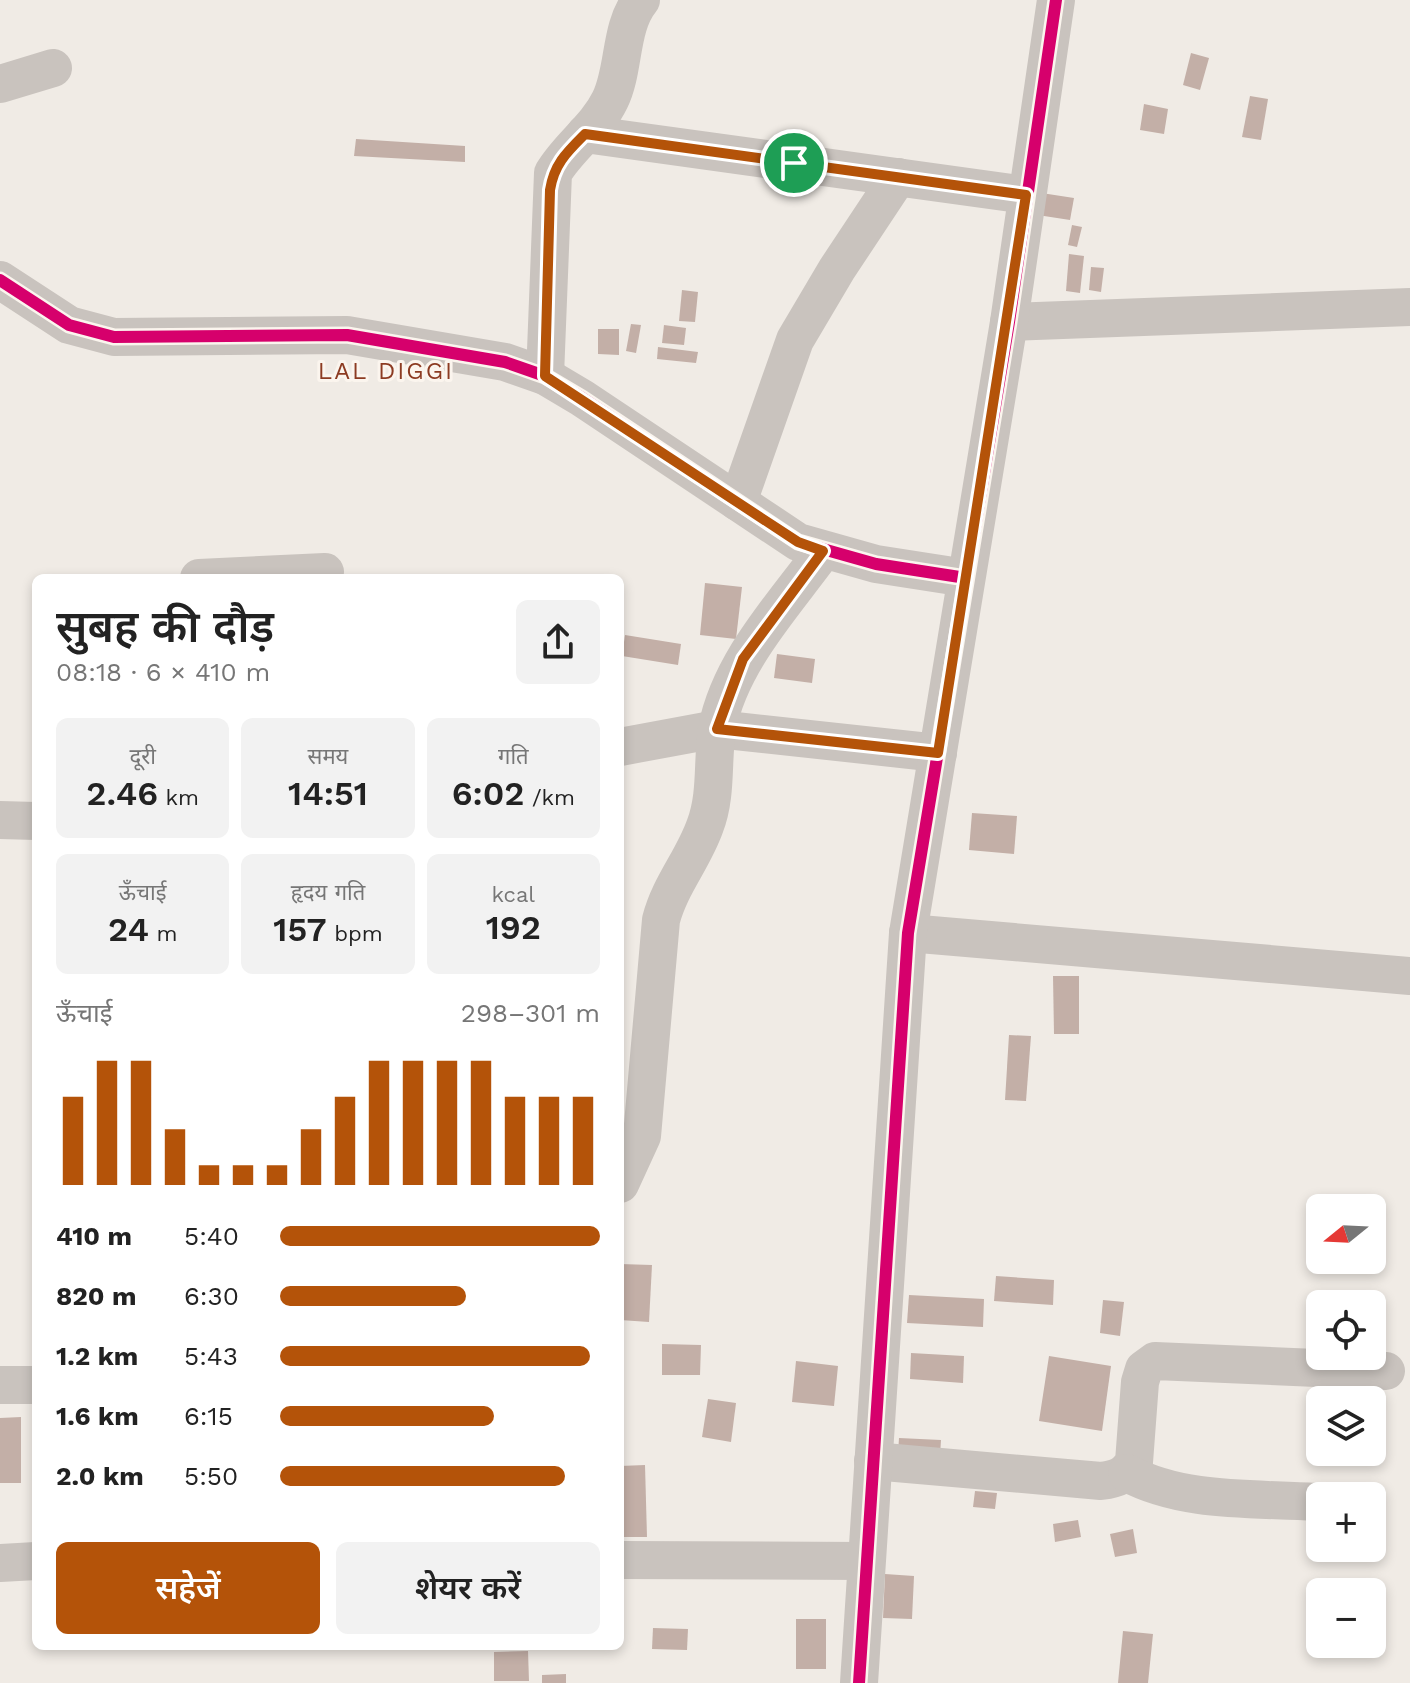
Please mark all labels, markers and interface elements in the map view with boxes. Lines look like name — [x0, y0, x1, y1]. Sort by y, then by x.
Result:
pin — [760, 129, 828, 197]
icon: arrive — [772, 141, 816, 185]
district label: LAL DIGGI — [318, 357, 454, 385]
button: share — [516, 600, 600, 684]
text: सुबह की दौड़ — [56, 601, 274, 653]
text: 08:18 · 6 × 410 m — [56, 657, 270, 687]
text: दूरी — [129, 744, 156, 769]
text: समय — [308, 744, 348, 769]
text: गति — [498, 744, 529, 769]
text: 2.46 — [86, 773, 158, 813]
text: 14:51 — [288, 773, 368, 813]
text: 6:02 — [452, 773, 524, 813]
text: km — [158, 785, 199, 810]
text: /km — [524, 785, 575, 810]
text: ऊँचाई — [119, 880, 167, 905]
text: हृदय गति — [291, 880, 365, 905]
text: kcal — [492, 882, 535, 907]
text: 192 — [486, 907, 541, 947]
text: 24 — [108, 909, 149, 949]
text: 157 — [273, 909, 327, 949]
text: m — [149, 921, 177, 946]
text: bpm — [327, 921, 383, 946]
text: ऊँचाई — [56, 998, 112, 1028]
text: 298–301 m — [461, 998, 600, 1028]
north arrow — [1306, 1194, 1386, 1274]
map controls — [1306, 1194, 1386, 1658]
text: 410 m — [56, 1221, 132, 1251]
text: 5:40 — [184, 1221, 239, 1251]
text: 820 m — [56, 1281, 136, 1311]
text: 6:30 — [184, 1281, 239, 1311]
button: locate — [1306, 1290, 1386, 1370]
text: 1.2 km — [56, 1341, 138, 1371]
text: 5:43 — [184, 1341, 238, 1371]
button: layers — [1306, 1386, 1386, 1466]
text: 1.6 km — [56, 1401, 139, 1431]
text: 6:15 — [184, 1401, 233, 1431]
text: 2.0 km — [56, 1461, 144, 1491]
text: 5:50 — [184, 1461, 238, 1491]
button: + — [1306, 1482, 1386, 1562]
button: सहेजें — [56, 1542, 320, 1634]
button: शेयर करें — [336, 1542, 600, 1634]
button: − — [1306, 1578, 1386, 1658]

